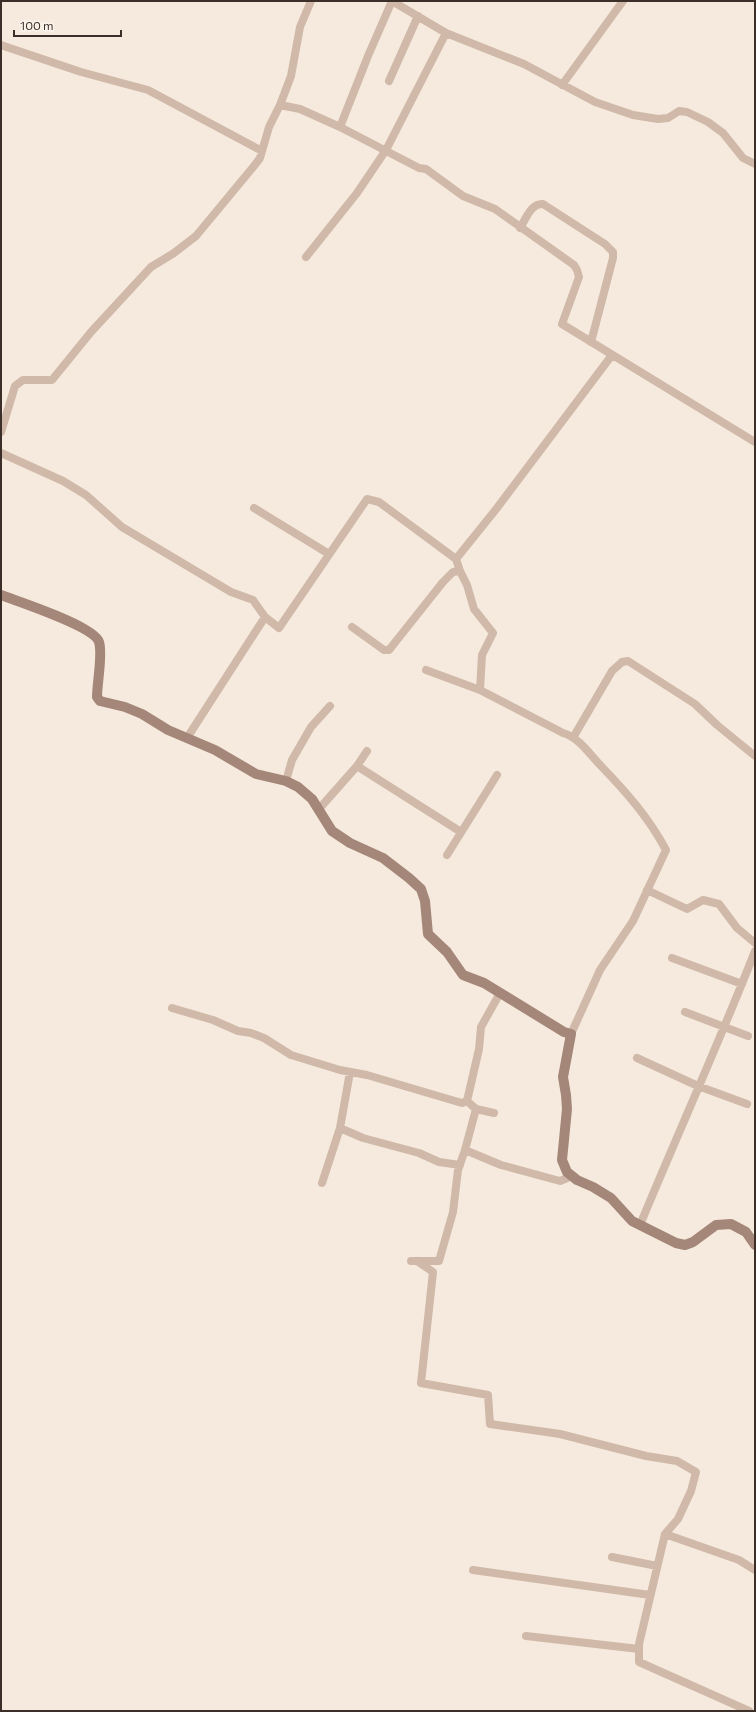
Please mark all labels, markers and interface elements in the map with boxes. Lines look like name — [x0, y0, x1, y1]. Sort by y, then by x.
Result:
scale bar — [14, 12, 121, 38]
text: 100 m — [20, 18, 54, 32]

